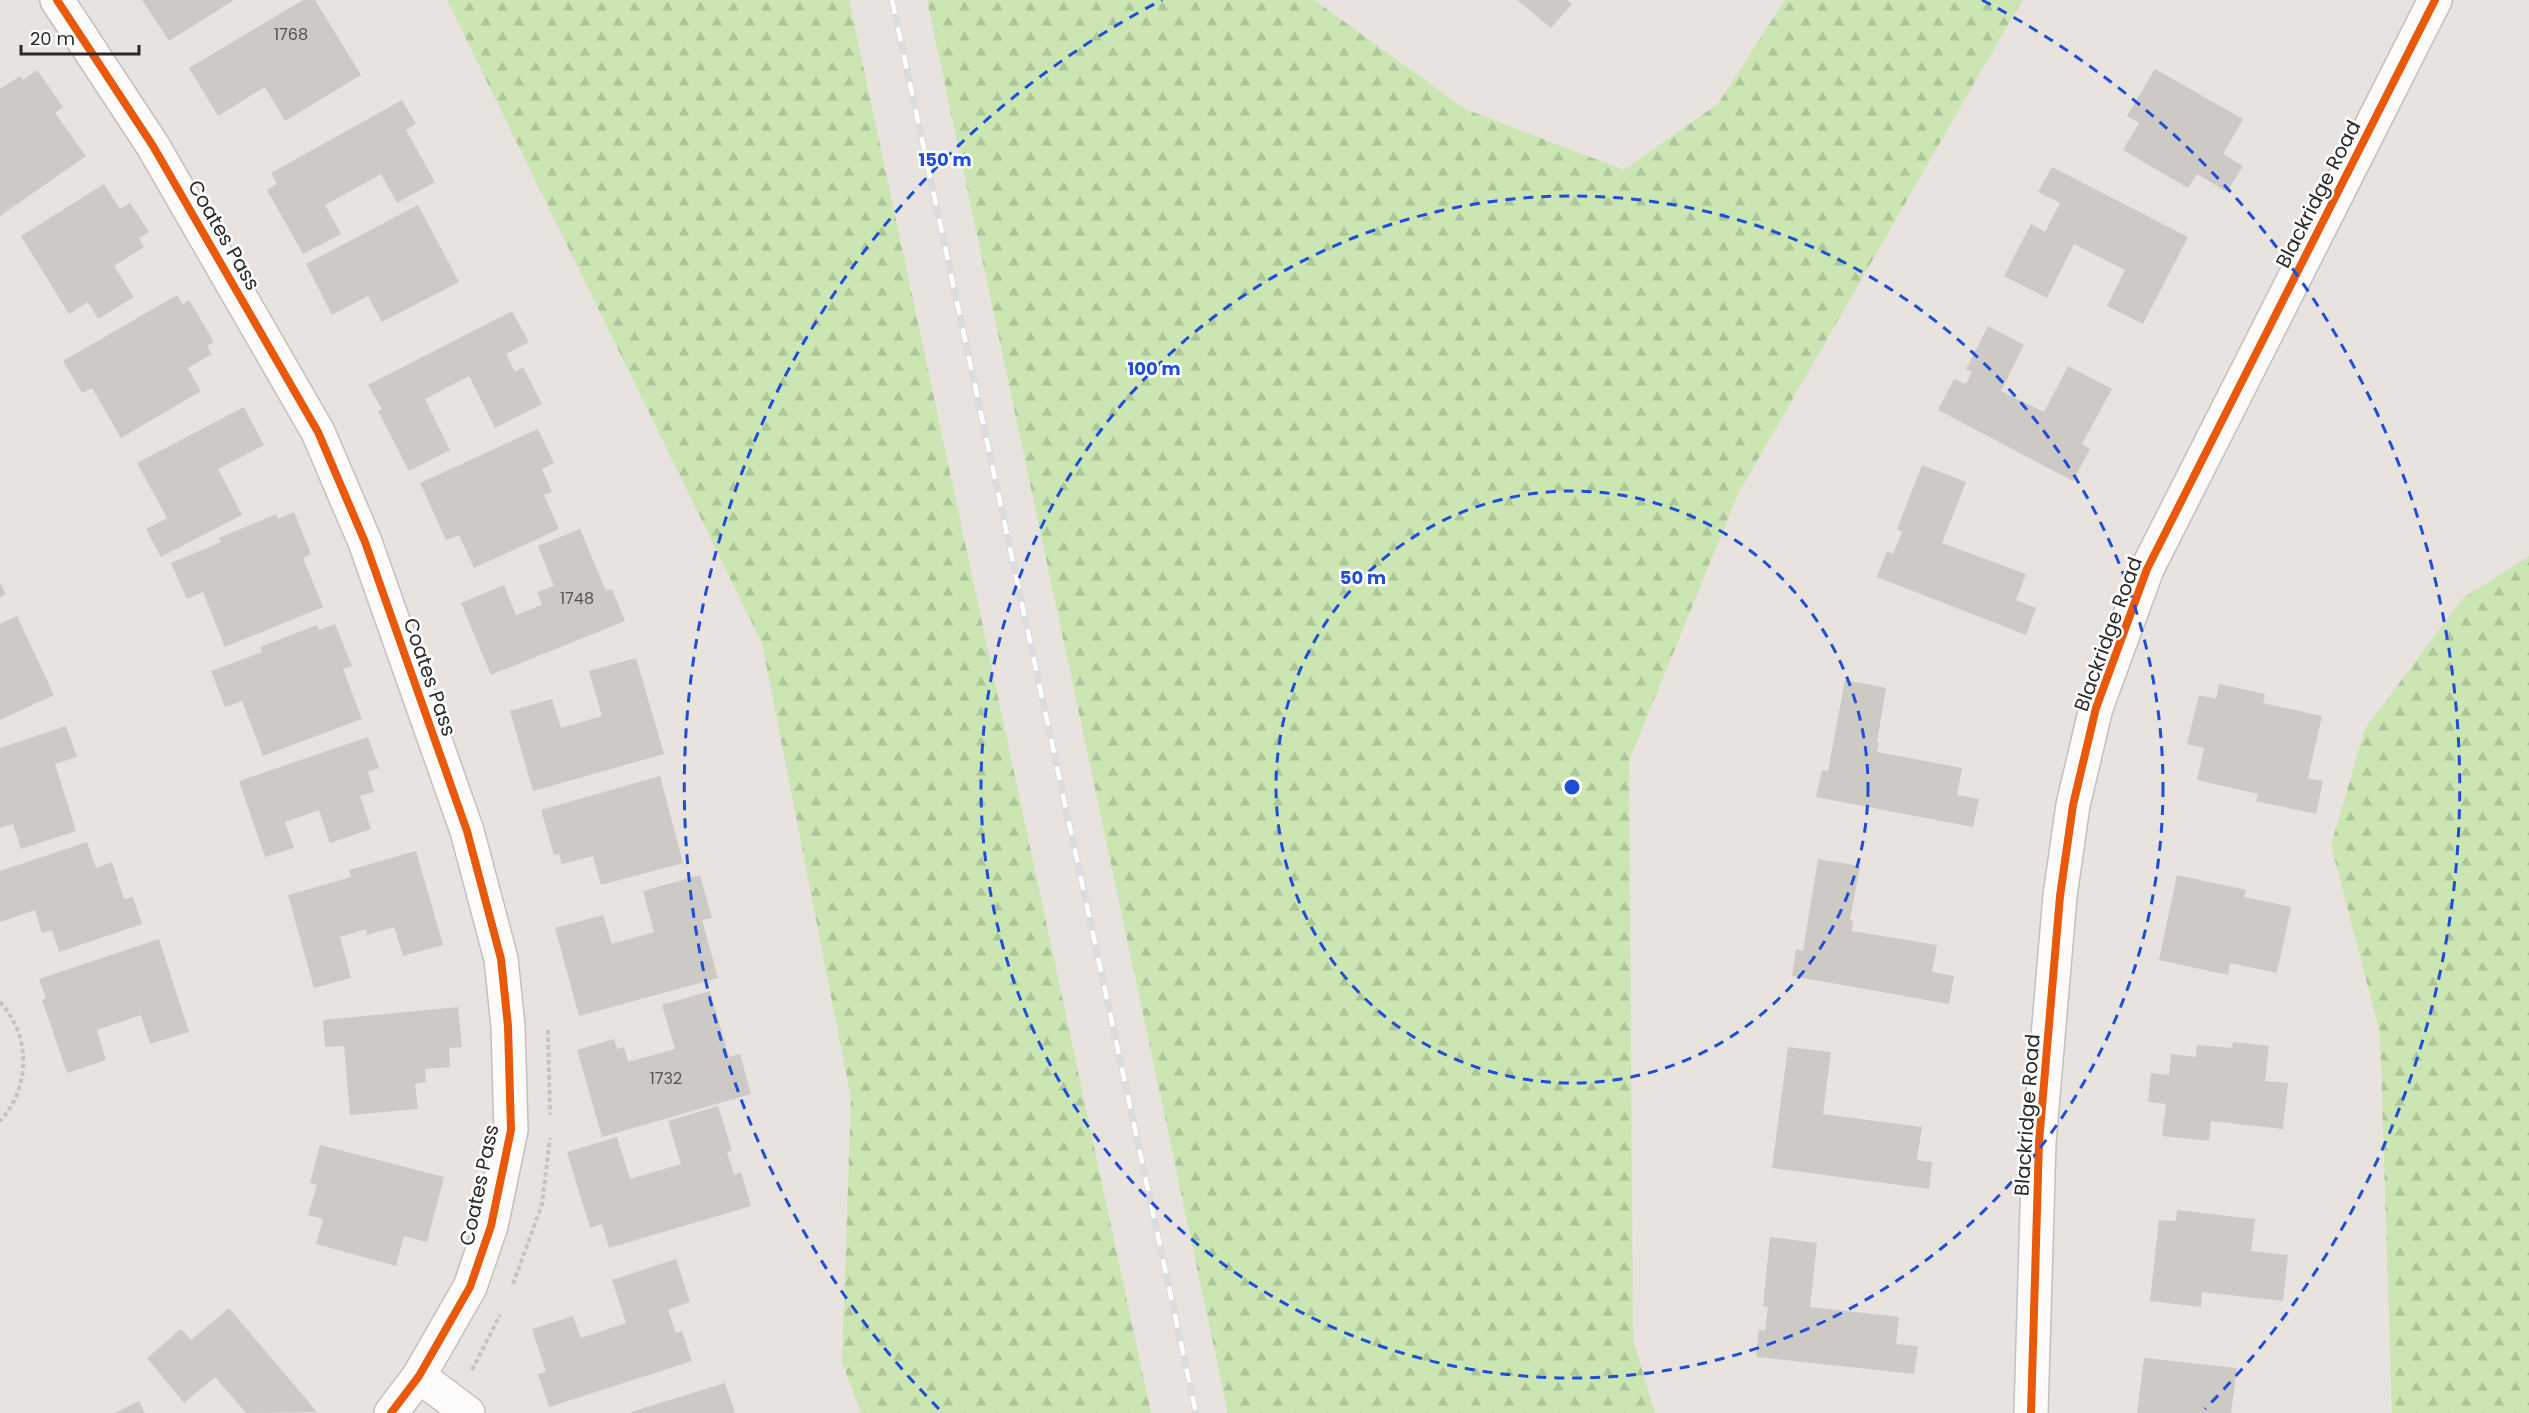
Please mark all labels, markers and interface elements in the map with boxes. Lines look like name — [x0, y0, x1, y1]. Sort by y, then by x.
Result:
scale bar — [21, 18, 140, 56]
house number: 1768 — [274, 23, 308, 46]
text: 20 m — [30, 26, 75, 51]
street label: Blackridge Road — [2269, 115, 2367, 273]
text: 150 m — [918, 147, 972, 172]
street label: Coates Pass — [181, 175, 267, 295]
text: 100 m — [1127, 356, 1181, 381]
street label: Blackridge Road — [2067, 553, 2149, 715]
text: 50 m — [1340, 565, 1386, 590]
house number: 1748 — [560, 587, 594, 610]
street label: Coates Pass — [397, 614, 463, 740]
centre of rings — [1562, 777, 1582, 797]
street label: Blackridge Road — [2007, 1033, 2047, 1197]
house number: 1732 — [650, 1067, 682, 1090]
street label: Coates Pass — [452, 1122, 506, 1248]

